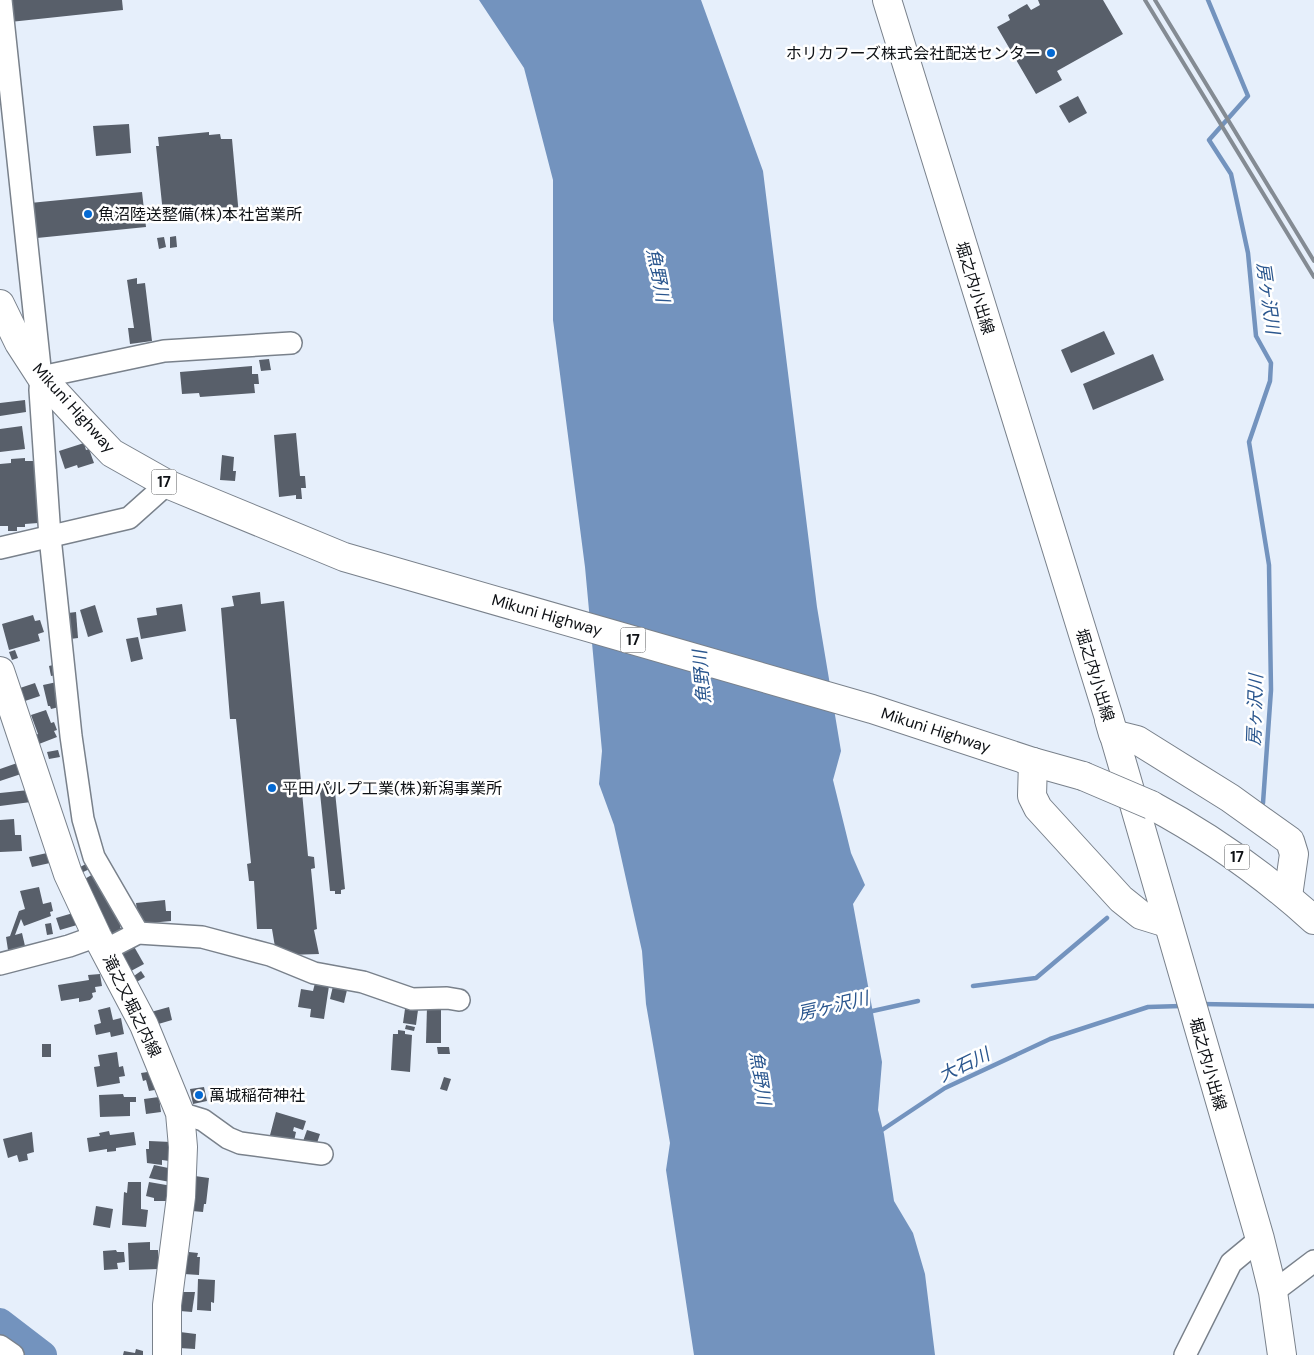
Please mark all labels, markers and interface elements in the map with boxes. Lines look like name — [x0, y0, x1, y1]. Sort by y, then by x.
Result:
place label: ホリカフーズ株式会社配送センター — [786, 43, 1041, 64]
marker: ホリカフーズ株式会社配送センター — [1045, 47, 1057, 59]
place label: 魚沼陸送整備(株)本社営業所 — [98, 204, 302, 225]
marker: 魚沼陸送整備(株)本社営業所 — [82, 208, 94, 220]
street label: 堀之内小出線 — [951, 239, 999, 337]
water label: 魚野川 — [641, 246, 675, 306]
water label: 房ヶ沢川 — [1251, 261, 1285, 337]
street label: Mikuni Highway — [28, 359, 120, 457]
road number: 17 — [152, 470, 176, 494]
street label: Mikuni Highway — [489, 589, 605, 641]
street label: 堀之内小出線 — [1071, 626, 1119, 724]
road number: 17 — [620, 628, 646, 652]
water label: 魚野川 — [688, 647, 716, 705]
water label: 房ヶ沢川 — [1242, 672, 1268, 746]
street label: Mikuni Highway — [879, 702, 994, 758]
place label: 平田パルプ工業(株)新潟事業所 — [282, 778, 502, 799]
marker: 平田パルプ工業(株)新潟事業所 — [266, 782, 278, 794]
road number: 17 — [1224, 844, 1250, 870]
street label: 滝之又堀之内線 — [98, 951, 166, 1061]
water label: 房ヶ沢川 — [795, 986, 873, 1026]
street label: 堀之内小出線 — [1185, 1015, 1231, 1113]
water label: 大石川 — [934, 1042, 995, 1088]
water label: 魚野川 — [744, 1049, 776, 1109]
place label: 萬城稲荷神社 — [209, 1085, 305, 1106]
marker: 萬城稲荷神社 — [193, 1089, 205, 1101]

